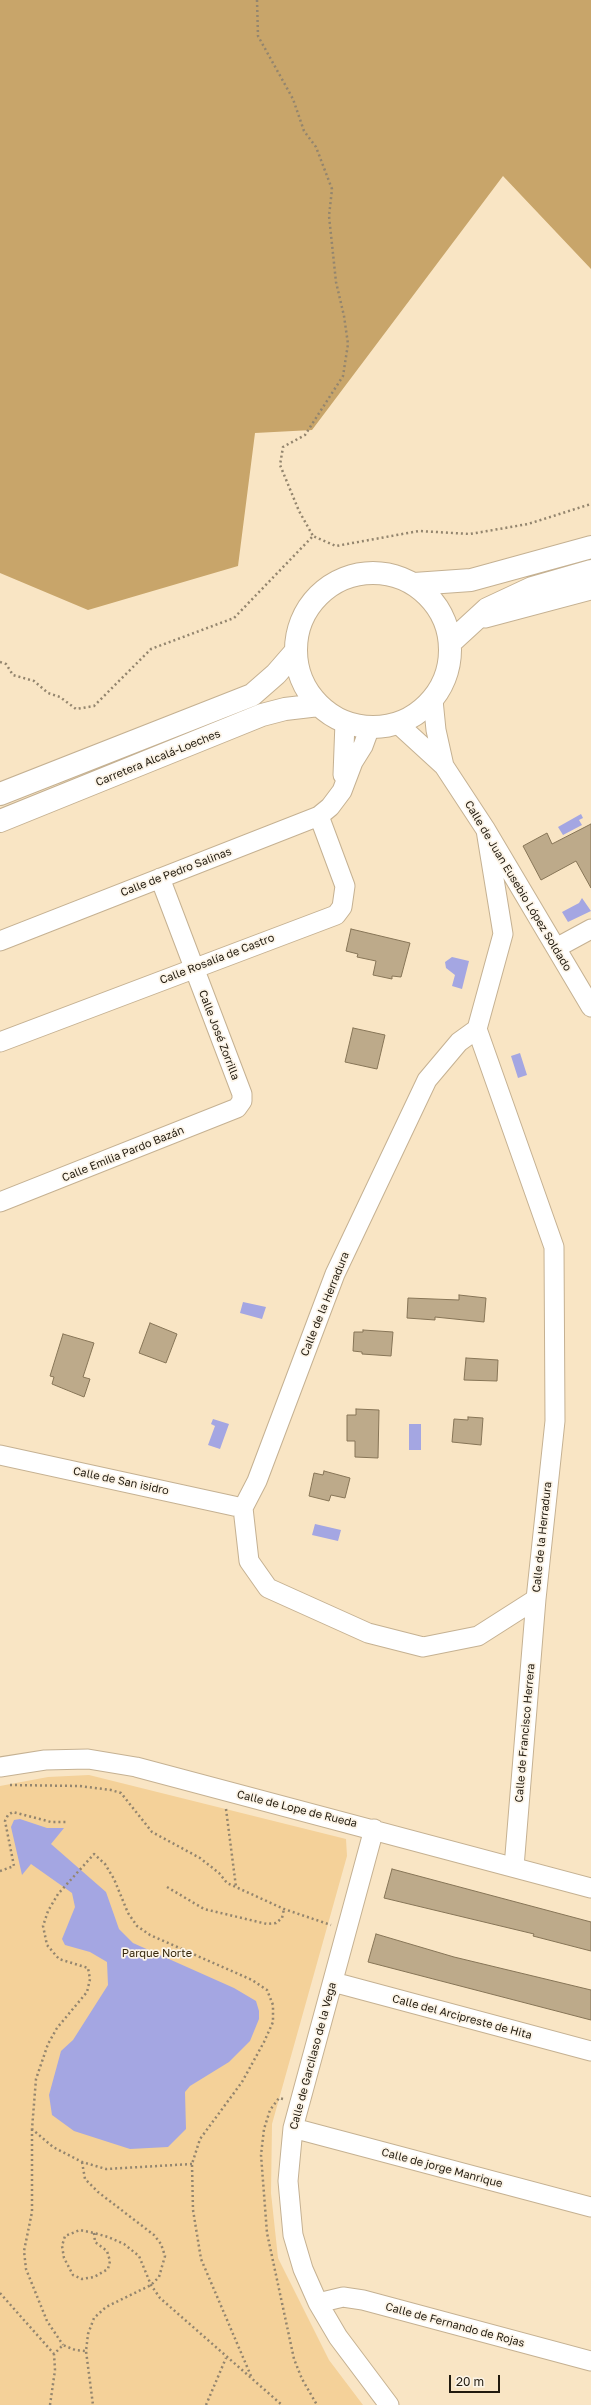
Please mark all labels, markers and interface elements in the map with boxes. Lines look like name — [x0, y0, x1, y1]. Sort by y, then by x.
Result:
street label: Carretera Alcalá-Loeches — [94, 727, 222, 789]
street label: Calle de Juan Eusebio López Soldado — [462, 798, 574, 974]
street label: Calle de Pedro Salinas — [119, 845, 233, 899]
street label: Calle Rosalía de Castro — [158, 931, 276, 987]
street label: Calle José Zorrilla — [196, 988, 242, 1082]
street label: Calle Emilia Pardo Bazán — [60, 1123, 186, 1185]
street label: Calle de la Herradura — [298, 1250, 352, 1358]
street label: Calle de San isidro — [72, 1464, 170, 1498]
street label: Calle de la Herradura — [530, 1481, 554, 1593]
street label: Calle de Francisco Herrera — [512, 1663, 538, 1803]
street label: Calle de Lope de Rueda — [235, 1788, 359, 1830]
park label: Parque Norte — [122, 1947, 192, 1961]
street label: Calle de Garcilaso de la Vega — [287, 1981, 339, 2131]
street label: Calle del Arcipreste de Hita — [391, 1992, 533, 2042]
street label: Calle de jorge Manrique — [380, 2145, 504, 2191]
street label: Calle de Fernando de Rojas — [384, 2300, 526, 2350]
scale bar — [451, 2367, 502, 2393]
text: 20 m — [456, 2374, 484, 2389]

